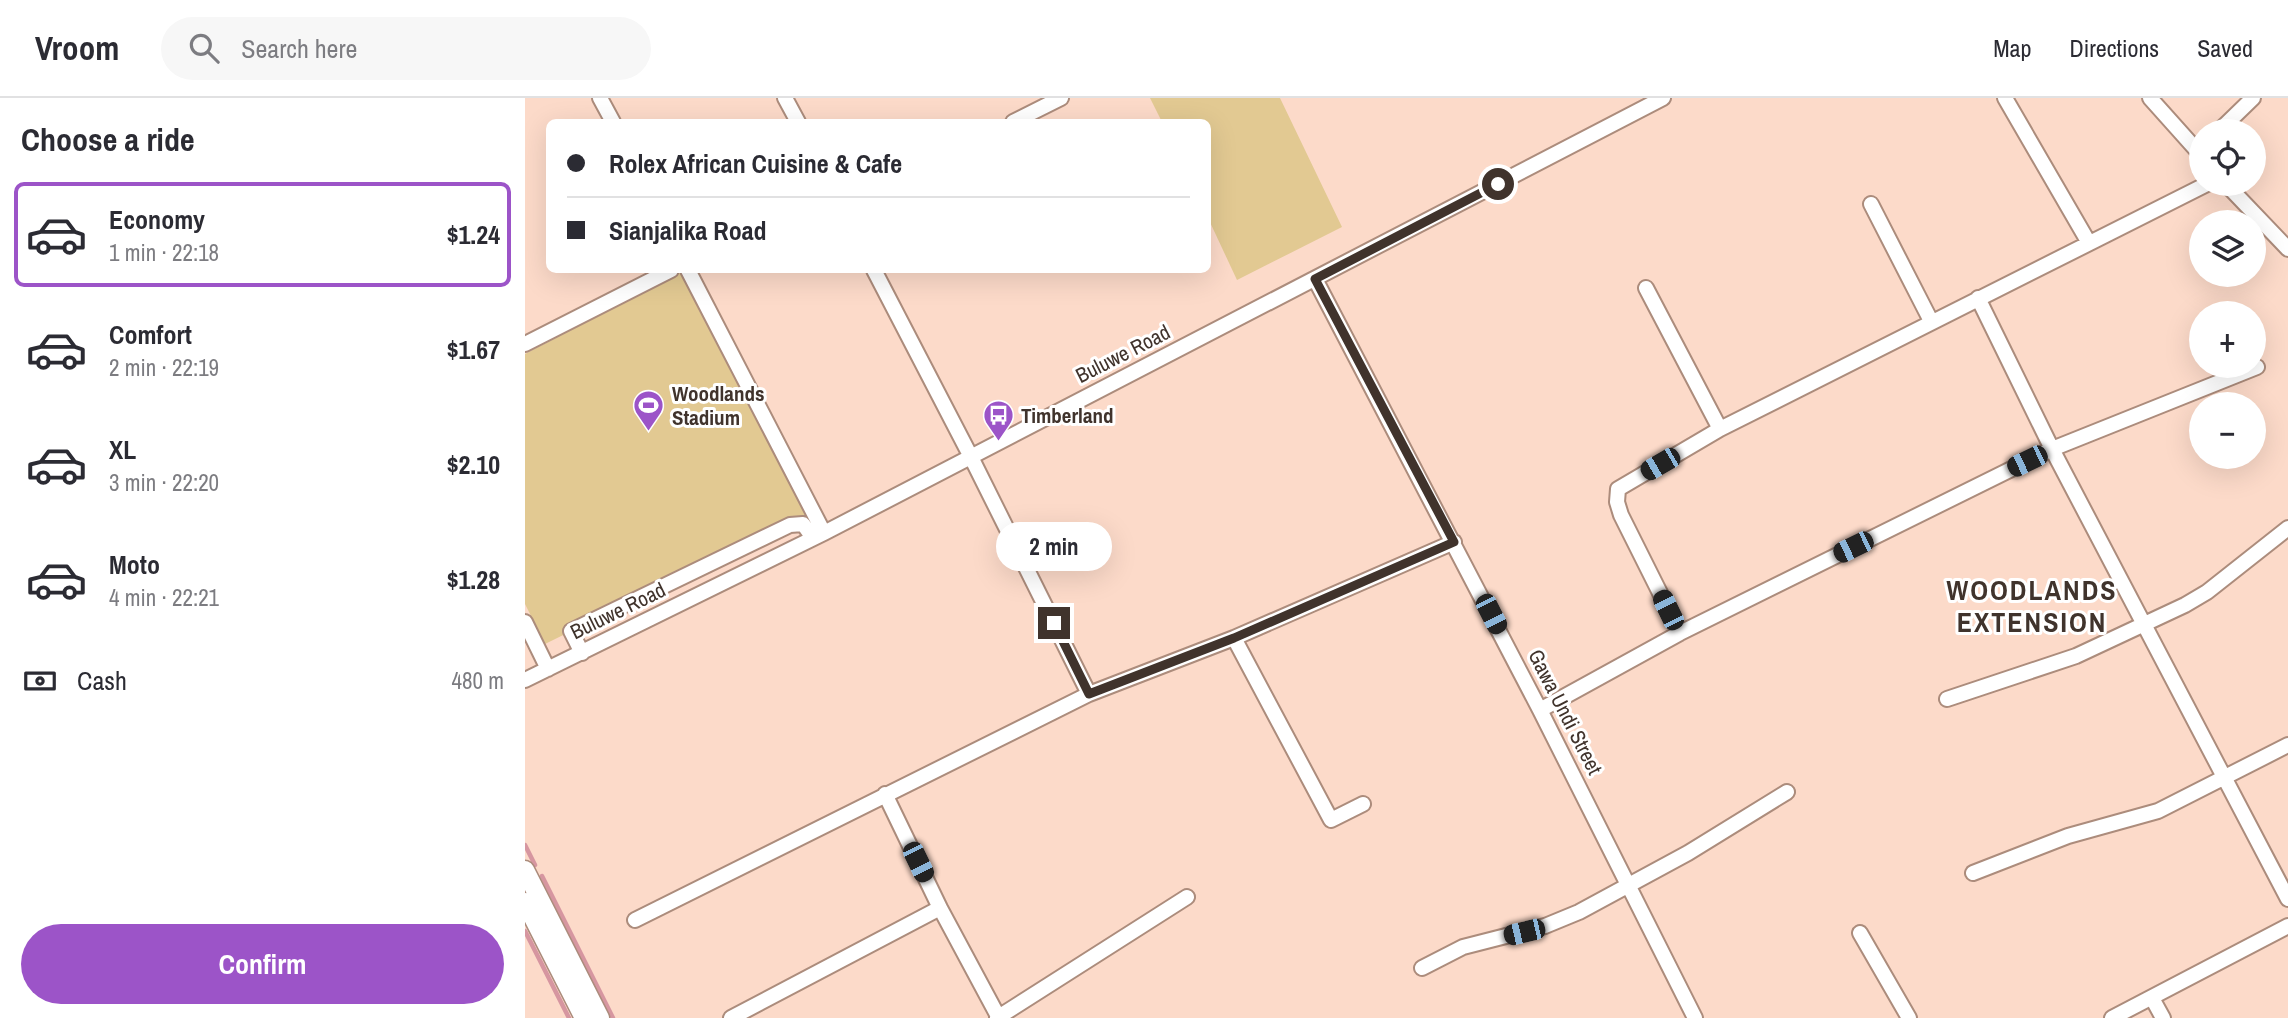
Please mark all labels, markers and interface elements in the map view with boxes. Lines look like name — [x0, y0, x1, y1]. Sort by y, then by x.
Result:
search box — [161, 17, 651, 80]
text: Vroom — [35, 26, 119, 70]
icon: search — [185, 29, 223, 67]
text: Search here — [241, 31, 357, 66]
text: Map — [1993, 32, 2031, 64]
text: Directions — [2069, 32, 2159, 64]
text: Saved — [2197, 32, 2253, 64]
text: Choose a ride — [21, 118, 195, 161]
map controls — [2189, 119, 2266, 469]
button: locate — [2189, 119, 2266, 196]
text: Rolex African Cuisine & Cafe — [609, 146, 902, 181]
route start — [1482, 168, 1514, 200]
text: Economy — [109, 202, 205, 237]
icon: car — [25, 203, 88, 266]
button: layers — [2189, 210, 2266, 287]
text: Sianjalika Road — [609, 213, 767, 248]
text: $1.24 — [447, 217, 500, 252]
text: 1 min · 22:18 — [109, 237, 219, 268]
button: + — [2189, 301, 2266, 378]
text: Comfort — [109, 317, 192, 352]
street label: Buluwe Road — [1071, 317, 1175, 390]
icon: car — [25, 318, 88, 381]
text: $1.67 — [447, 332, 500, 367]
text: 2 min · 22:19 — [109, 352, 219, 383]
place label: Woodlands Stadium — [672, 379, 765, 432]
sports icon: Woodlands Stadium — [632, 389, 666, 433]
button: − — [2189, 392, 2266, 469]
bus stop icon: Timberland — [981, 399, 1015, 443]
place label: Timberland — [1021, 401, 1114, 430]
text: XL — [109, 432, 136, 467]
icon: car — [25, 433, 88, 496]
car — [2004, 442, 2051, 480]
car — [1637, 444, 1684, 484]
text: $2.10 — [447, 447, 500, 482]
text: 3 min · 22:20 — [109, 467, 219, 498]
callout: 2 min — [996, 522, 1112, 570]
car — [1830, 528, 1877, 566]
text: 2 min — [1029, 531, 1079, 562]
text: Moto — [109, 547, 160, 582]
icon: car — [25, 548, 88, 611]
text: $1.28 — [447, 562, 500, 597]
district label: WOODLANDS EXTENSION — [1946, 571, 2118, 641]
street label: Buluwe Road — [565, 575, 670, 646]
text: 4 min · 22:21 — [109, 582, 219, 613]
car — [1650, 587, 1687, 633]
car — [1473, 591, 1510, 637]
route end — [1038, 607, 1070, 639]
street label: Gawa Undi Street — [1521, 644, 1610, 780]
icon: cash — [21, 662, 59, 700]
text: Cash — [77, 663, 127, 698]
text: 480 m — [452, 665, 504, 696]
car — [900, 839, 937, 885]
car — [1502, 917, 1547, 947]
button: Confirm — [21, 924, 504, 1004]

